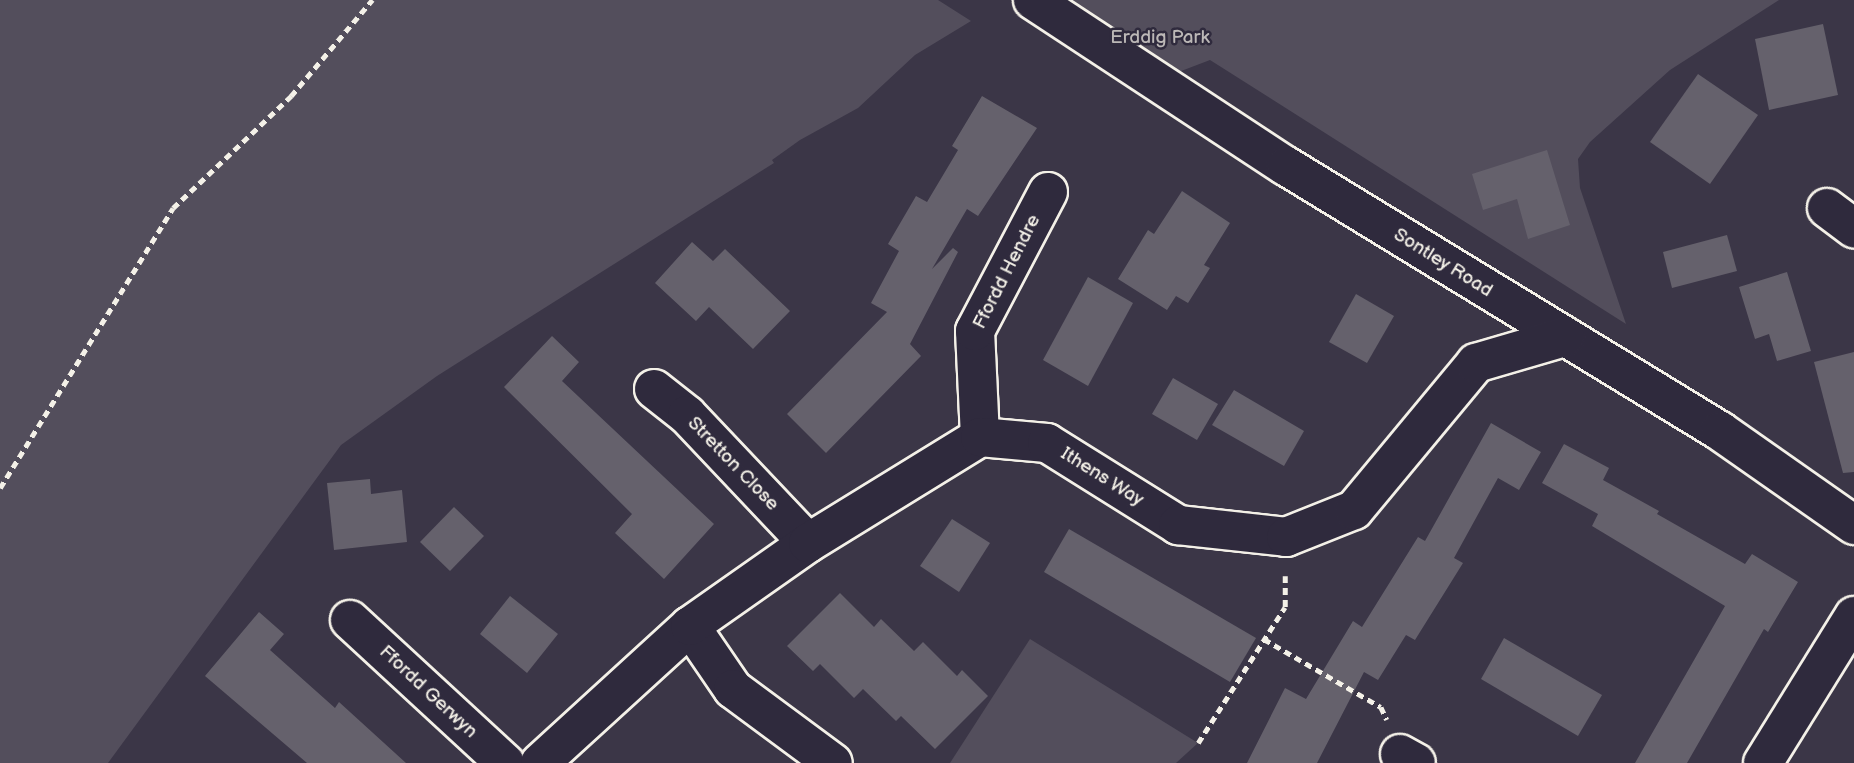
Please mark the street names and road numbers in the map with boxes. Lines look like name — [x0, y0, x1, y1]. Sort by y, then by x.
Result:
street label: Ffordd Hendre — [968, 211, 1046, 333]
street label: Sontley Road — [1389, 223, 1497, 303]
street label: Stretton Close — [682, 412, 784, 516]
street label: Ithens Way — [1056, 442, 1148, 512]
street label: Ffordd Gerwyn — [374, 641, 482, 743]

